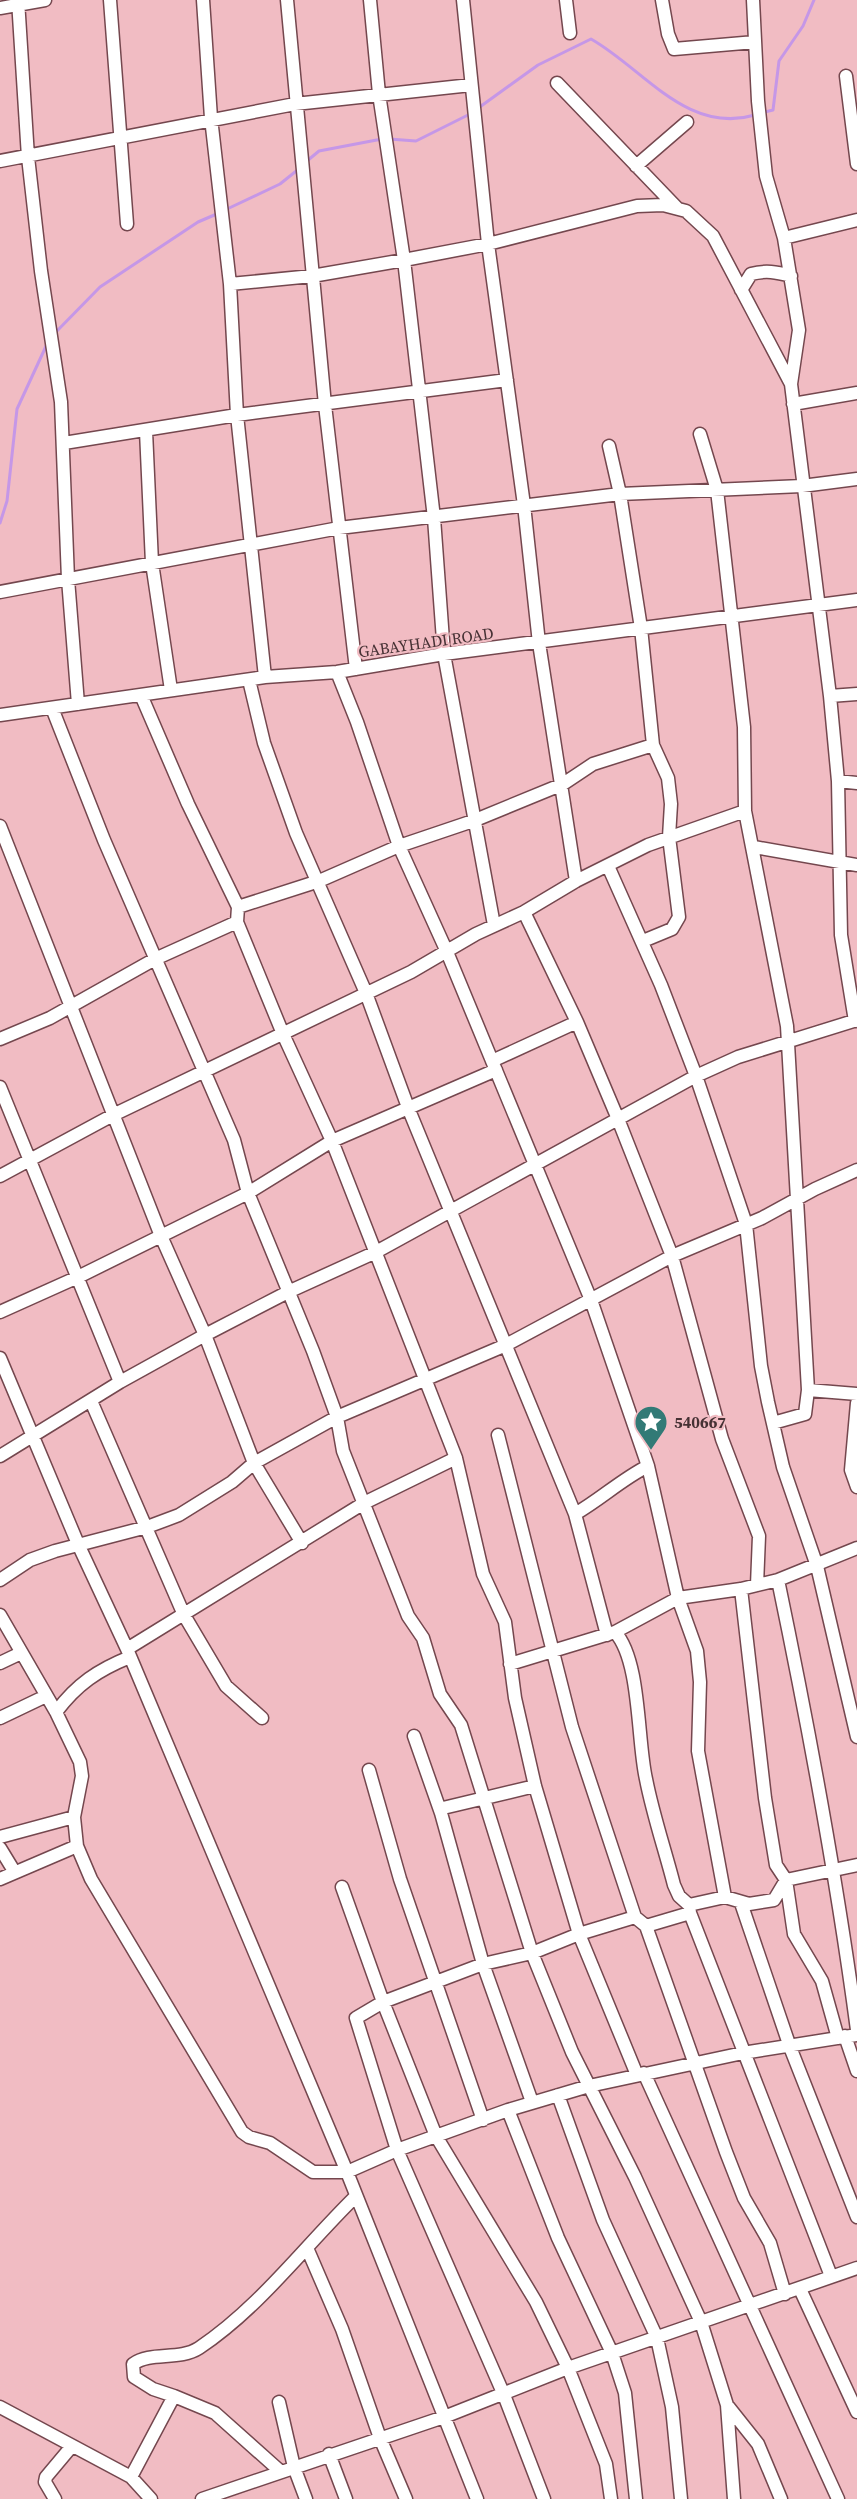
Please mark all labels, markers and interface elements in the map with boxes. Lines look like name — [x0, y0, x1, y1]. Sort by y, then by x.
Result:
street label: GABAYHADI ROAD — [357, 622, 495, 662]
place icon: 540667 — [633, 1404, 669, 1451]
place label: 540667 — [674, 1411, 726, 1433]

